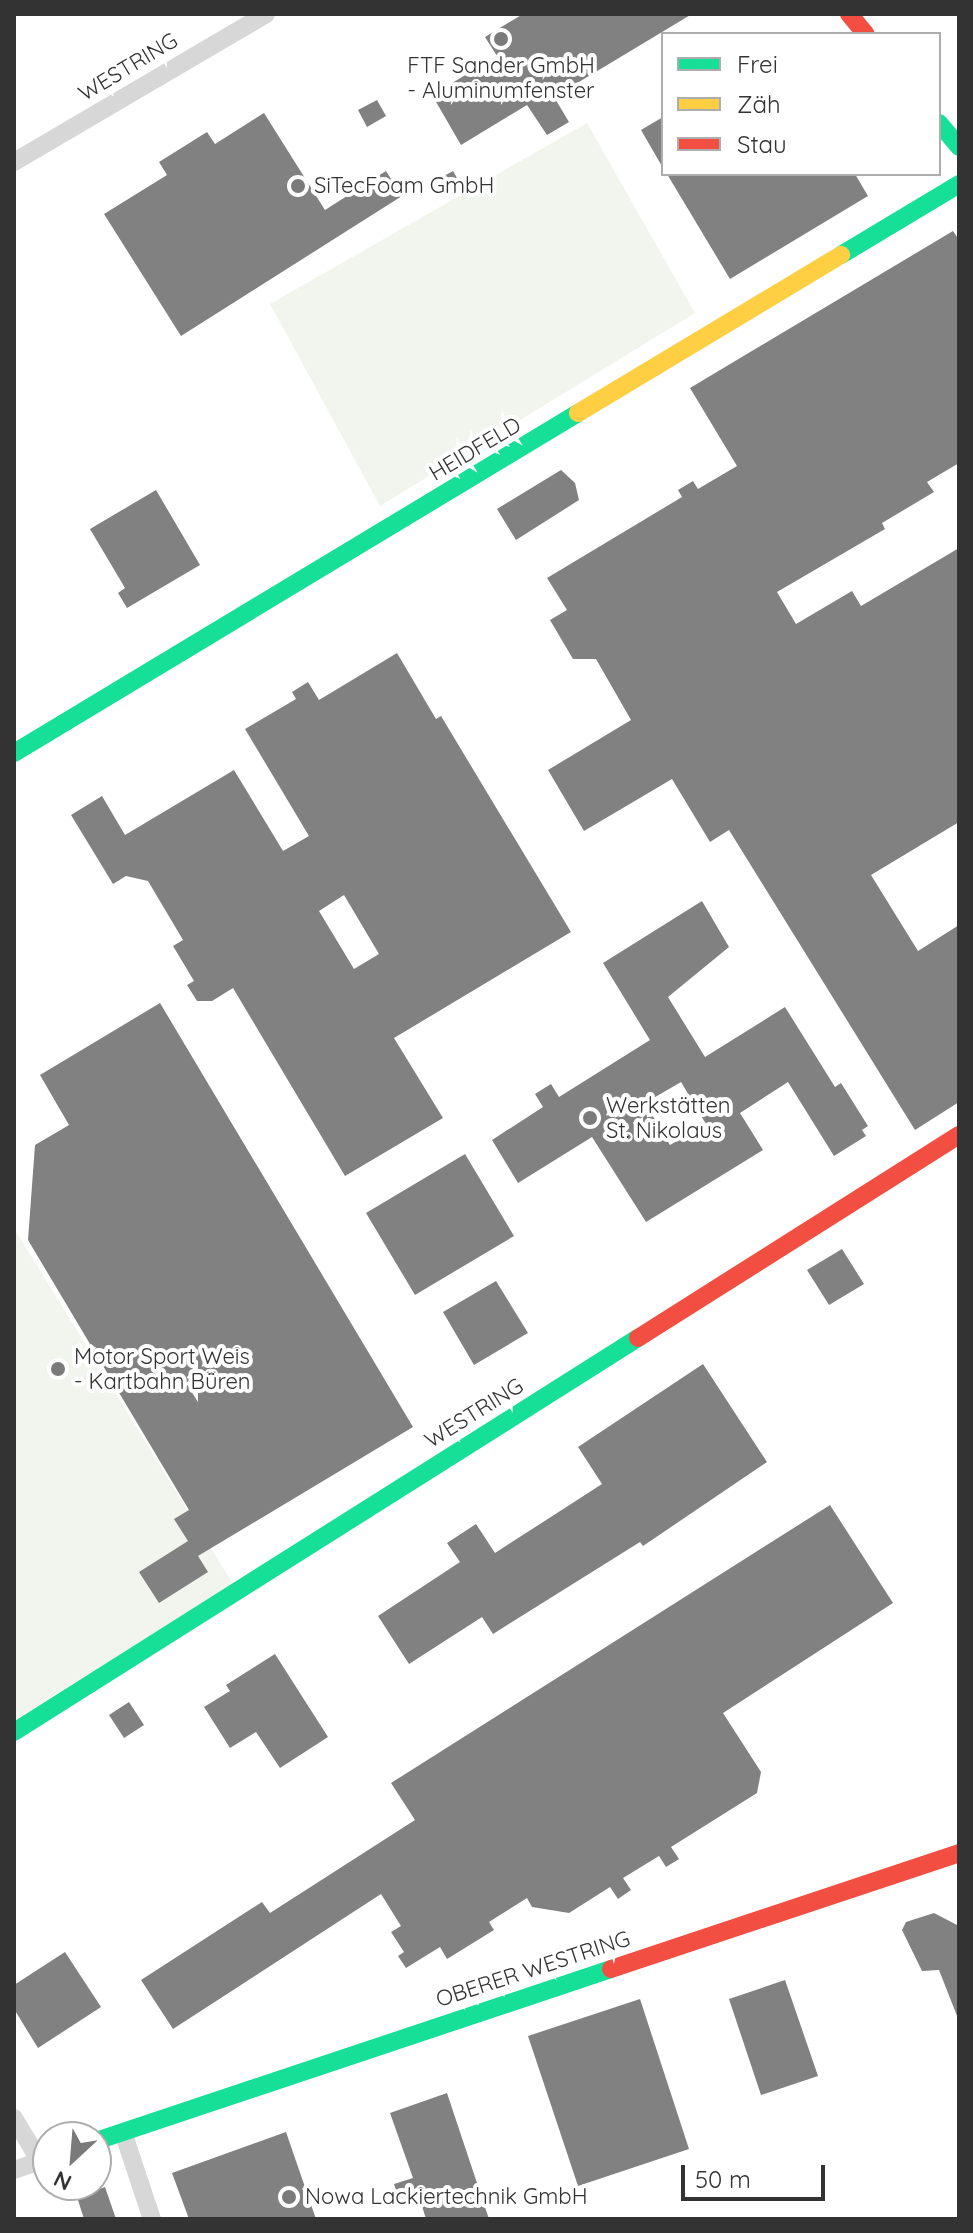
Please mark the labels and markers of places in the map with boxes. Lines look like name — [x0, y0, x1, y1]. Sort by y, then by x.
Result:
marker: FTF Sander GmbH - Aluminumfenster — [492, 30, 510, 48]
place label: FTF Sander GmbH - Aluminumfenster — [407, 52, 595, 104]
place label: SiTecFoam GmbH — [314, 173, 494, 199]
marker: SiTecFoam GmbH — [289, 177, 307, 195]
place label: Werkstätten St. Nikolaus — [606, 1092, 731, 1144]
marker: Werkstätten St. Nikolaus — [581, 1109, 599, 1127]
place label: Motor Sport Weis - Kartbahn Büren — [74, 1343, 251, 1394]
marker: Motor Sport Weis - Kartbahn Büren — [49, 1360, 67, 1378]
place label: Nowa Lackiertechnik GmbH — [305, 2184, 587, 2210]
marker: Nowa Lackiertechnik GmbH — [280, 2188, 298, 2206]

